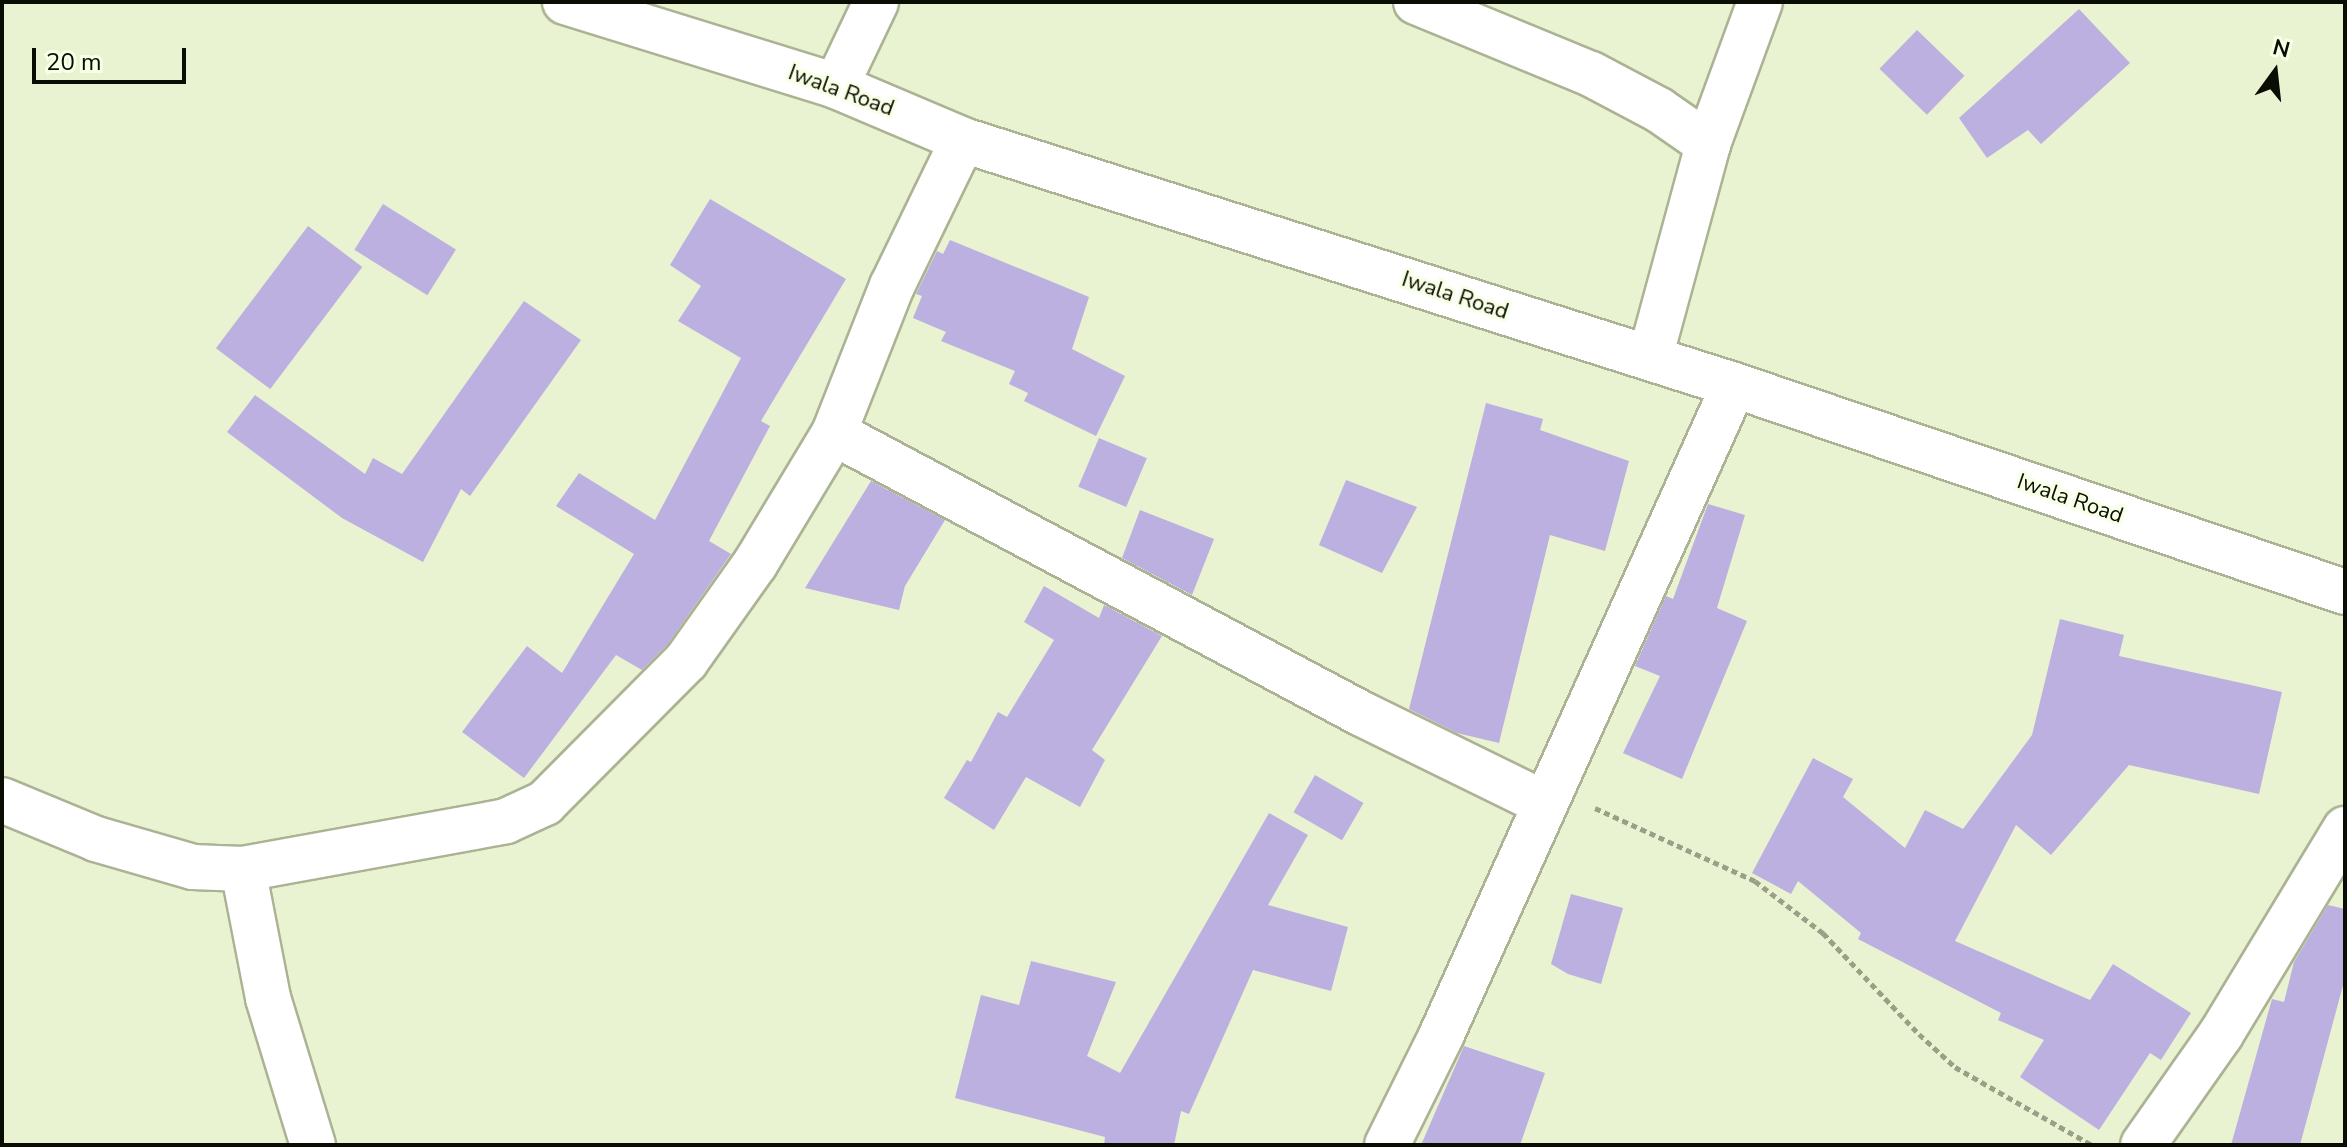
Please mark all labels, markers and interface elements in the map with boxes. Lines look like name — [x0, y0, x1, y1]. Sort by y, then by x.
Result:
scale bar — [36, 32, 190, 82]
north arrow — [2235, 32, 2315, 112]
text: N — [2269, 32, 2293, 65]
text: 20 m — [46, 46, 102, 78]
street label: Iwala Road — [785, 60, 897, 122]
street label: Iwala Road — [1398, 266, 1512, 326]
street label: Iwala Road — [2013, 469, 2127, 529]

